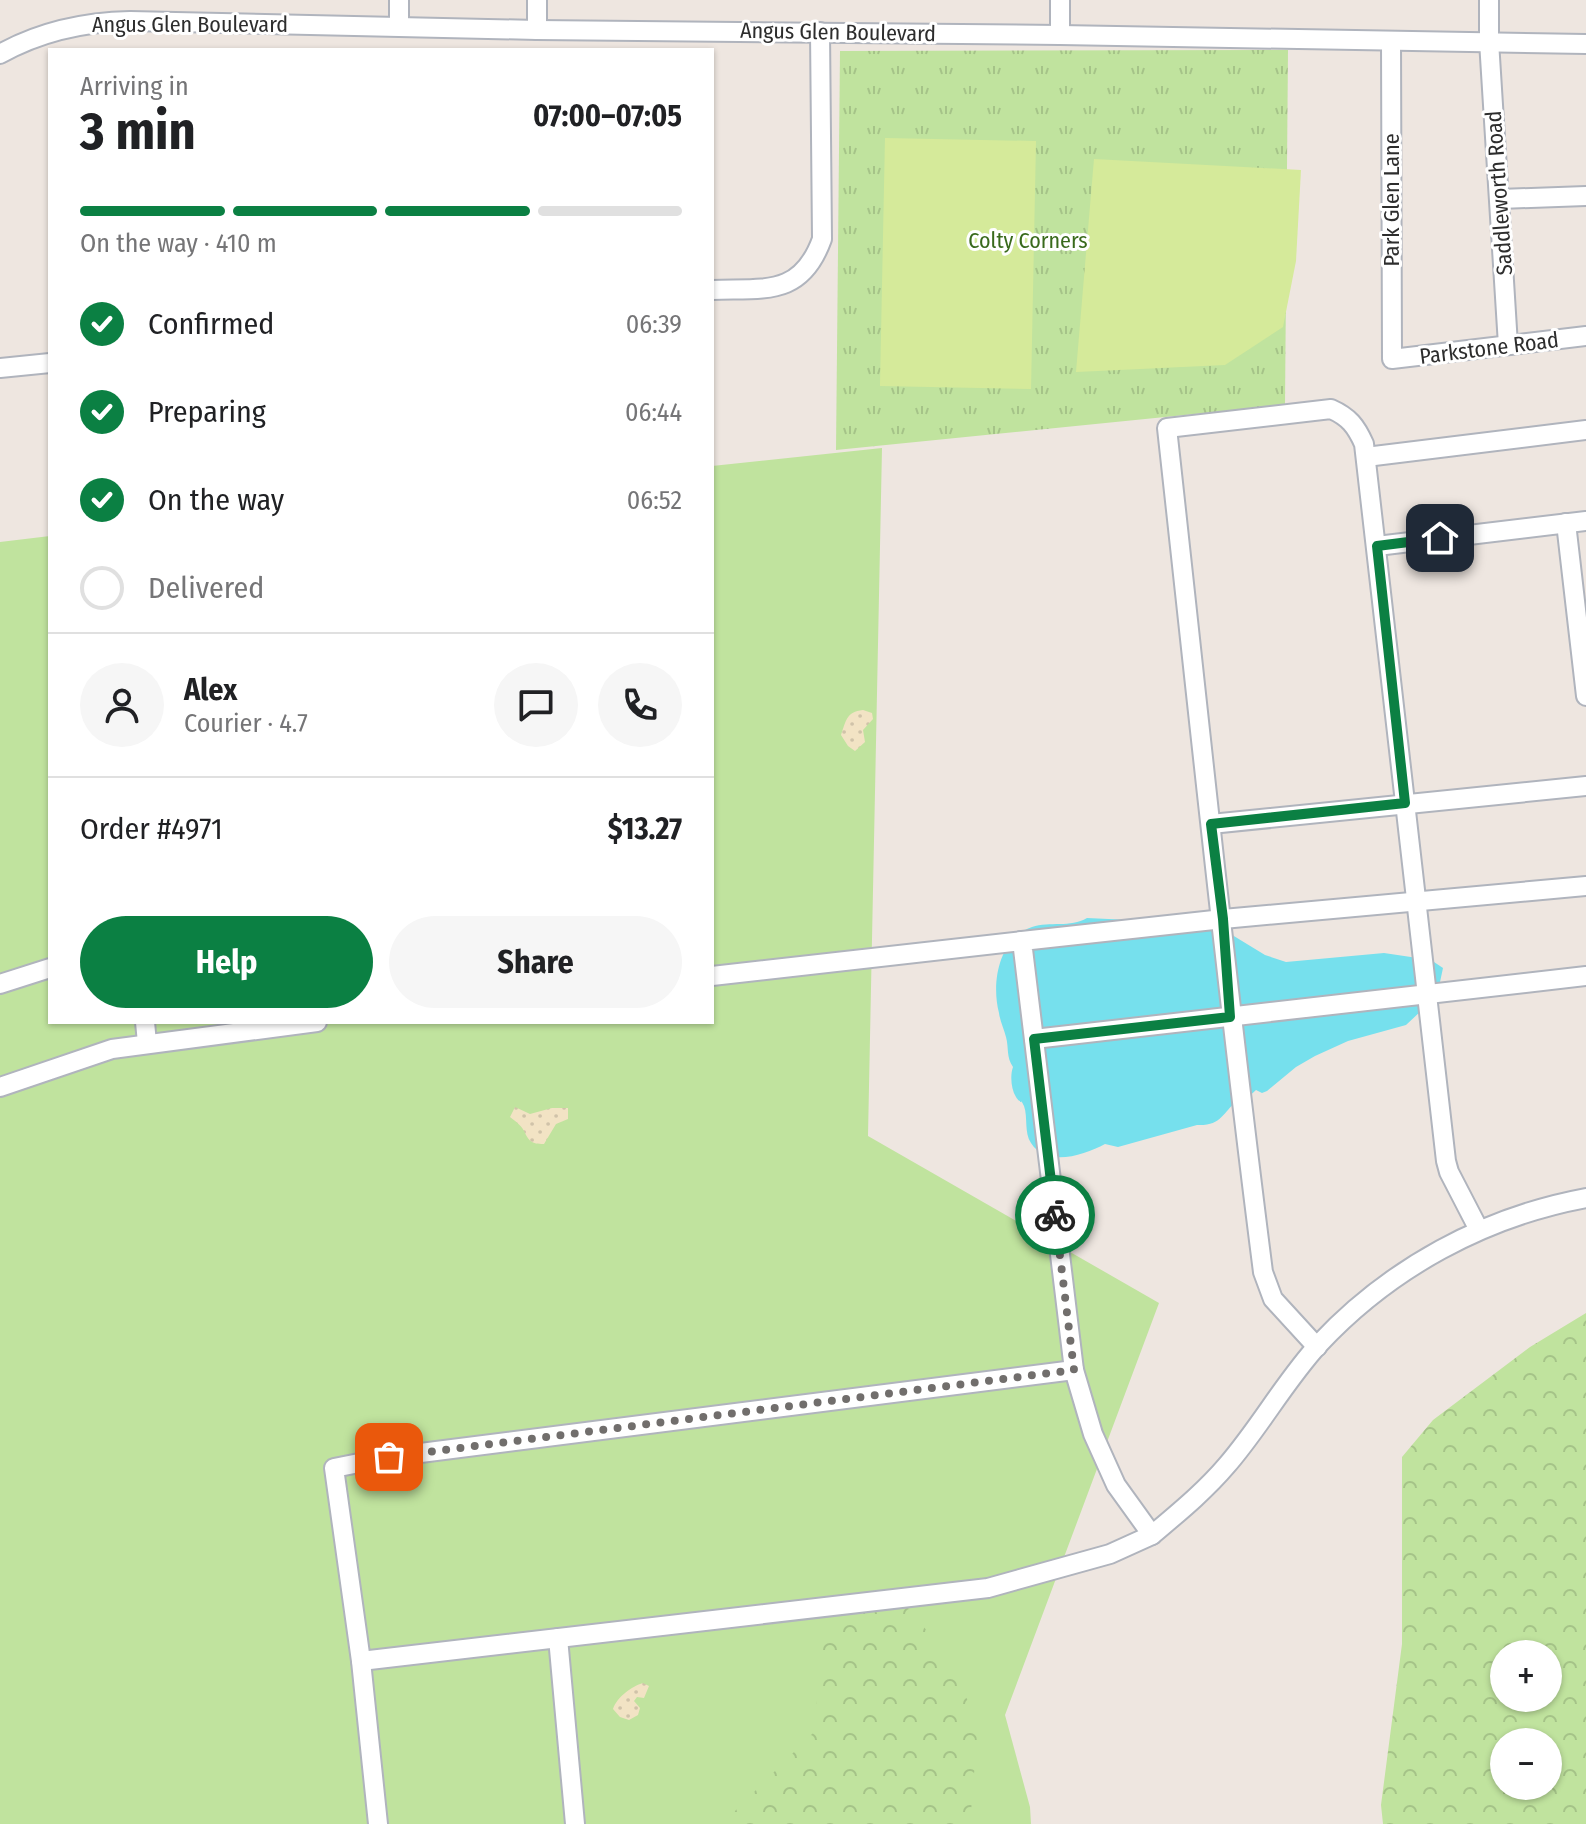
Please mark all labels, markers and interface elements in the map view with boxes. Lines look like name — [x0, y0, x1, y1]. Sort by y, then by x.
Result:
street label: Angus Glen Boulevard — [92, 11, 288, 38]
street label: Angus Glen Boulevard — [740, 17, 936, 47]
text: Arriving in — [80, 71, 189, 102]
text: 07:00–07:05 — [533, 98, 682, 134]
text: 3 min — [80, 100, 196, 163]
street label: Saddleworth Road — [1480, 110, 1518, 276]
street label: Park Glen Lane — [1378, 133, 1405, 267]
park label: Colty Corners — [968, 227, 1088, 254]
text: On the way · 410 m — [80, 228, 277, 259]
icon: check — [80, 302, 124, 346]
text: Confirmed — [148, 306, 274, 342]
text: 06:39 — [626, 309, 682, 340]
street label: Parkstone Road — [1418, 326, 1560, 370]
icon: check — [80, 390, 124, 434]
text: Preparing — [148, 394, 266, 430]
text: 06:44 — [625, 397, 682, 428]
icon: check — [80, 478, 124, 522]
text: On the way — [148, 482, 284, 518]
text: 06:52 — [627, 485, 682, 516]
pin — [1406, 504, 1474, 572]
icon: home — [1418, 516, 1462, 560]
text: Delivered — [148, 570, 264, 606]
button: person — [80, 663, 164, 747]
button: chat — [494, 663, 578, 747]
button: phone — [598, 663, 682, 747]
text: Alex — [184, 672, 237, 708]
text: Courier · 4.7 — [184, 708, 308, 739]
text: Order #4971 — [80, 811, 223, 847]
text: $13.27 — [608, 811, 682, 847]
button: Help — [80, 916, 373, 1008]
button: Share — [389, 916, 682, 1008]
courier — [1015, 1175, 1095, 1255]
icon: bike — [1033, 1193, 1077, 1237]
pin — [355, 1423, 423, 1491]
icon: bag — [367, 1435, 411, 1479]
map controls — [1490, 1640, 1562, 1800]
button: + — [1490, 1640, 1562, 1712]
button: − — [1490, 1728, 1562, 1800]

